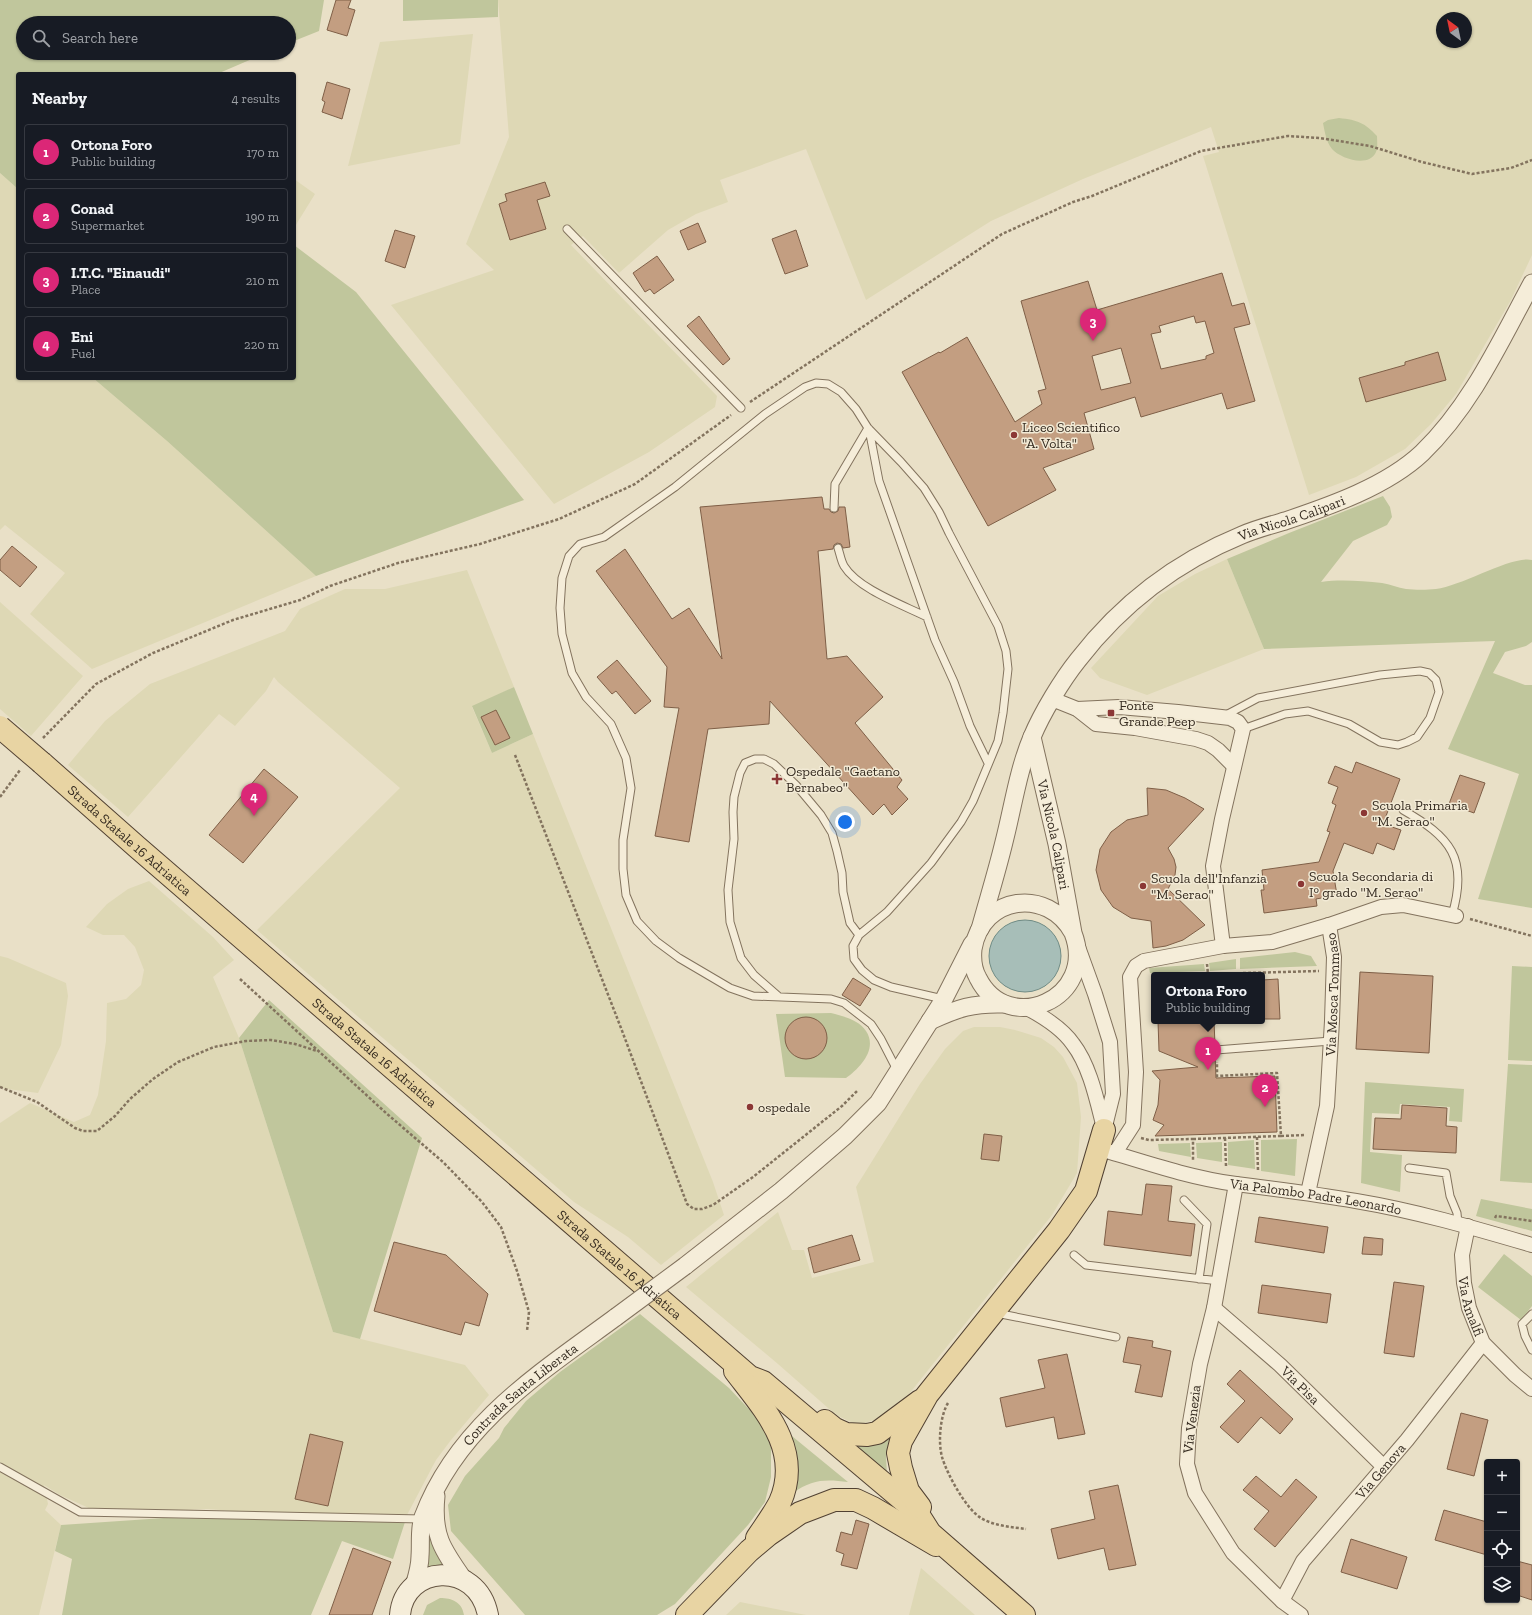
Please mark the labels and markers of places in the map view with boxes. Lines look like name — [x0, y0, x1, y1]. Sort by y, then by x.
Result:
pin: 3 — [1080, 308, 1106, 341]
place label: Liceo Scientifico "A. Volta" — [1022, 419, 1120, 452]
marker: Liceo Scientifico "A. Volta" — [1009, 430, 1019, 440]
place label: Fonte Grande Peep — [1119, 697, 1196, 730]
marker: Fonte Grande Peep — [1106, 708, 1116, 718]
place label: Ospedale "Gaetano Bernabeo" — [786, 763, 900, 796]
marker: Ospedale "Gaetano Bernabeo" — [771, 773, 783, 785]
pin: 4 — [241, 783, 267, 816]
place label: Scuola Primaria "M. Serao" — [1372, 797, 1468, 830]
marker: Scuola Primaria "M. Serao" — [1359, 808, 1369, 818]
place label: Scuola Secondaria di I° grado "M. Serao" — [1309, 868, 1433, 901]
place label: Scuola dell'Infanzia "M. Serao" — [1151, 870, 1267, 903]
marker: Scuola Secondaria di I° grado "M. Serao" — [1296, 879, 1306, 889]
marker: Scuola dell'Infanzia "M. Serao" — [1138, 881, 1148, 891]
pin: 1 — [1195, 1037, 1221, 1070]
pin: 2 — [1252, 1074, 1278, 1107]
place label: ospedale — [758, 1099, 811, 1116]
marker: ospedale — [745, 1102, 755, 1112]

